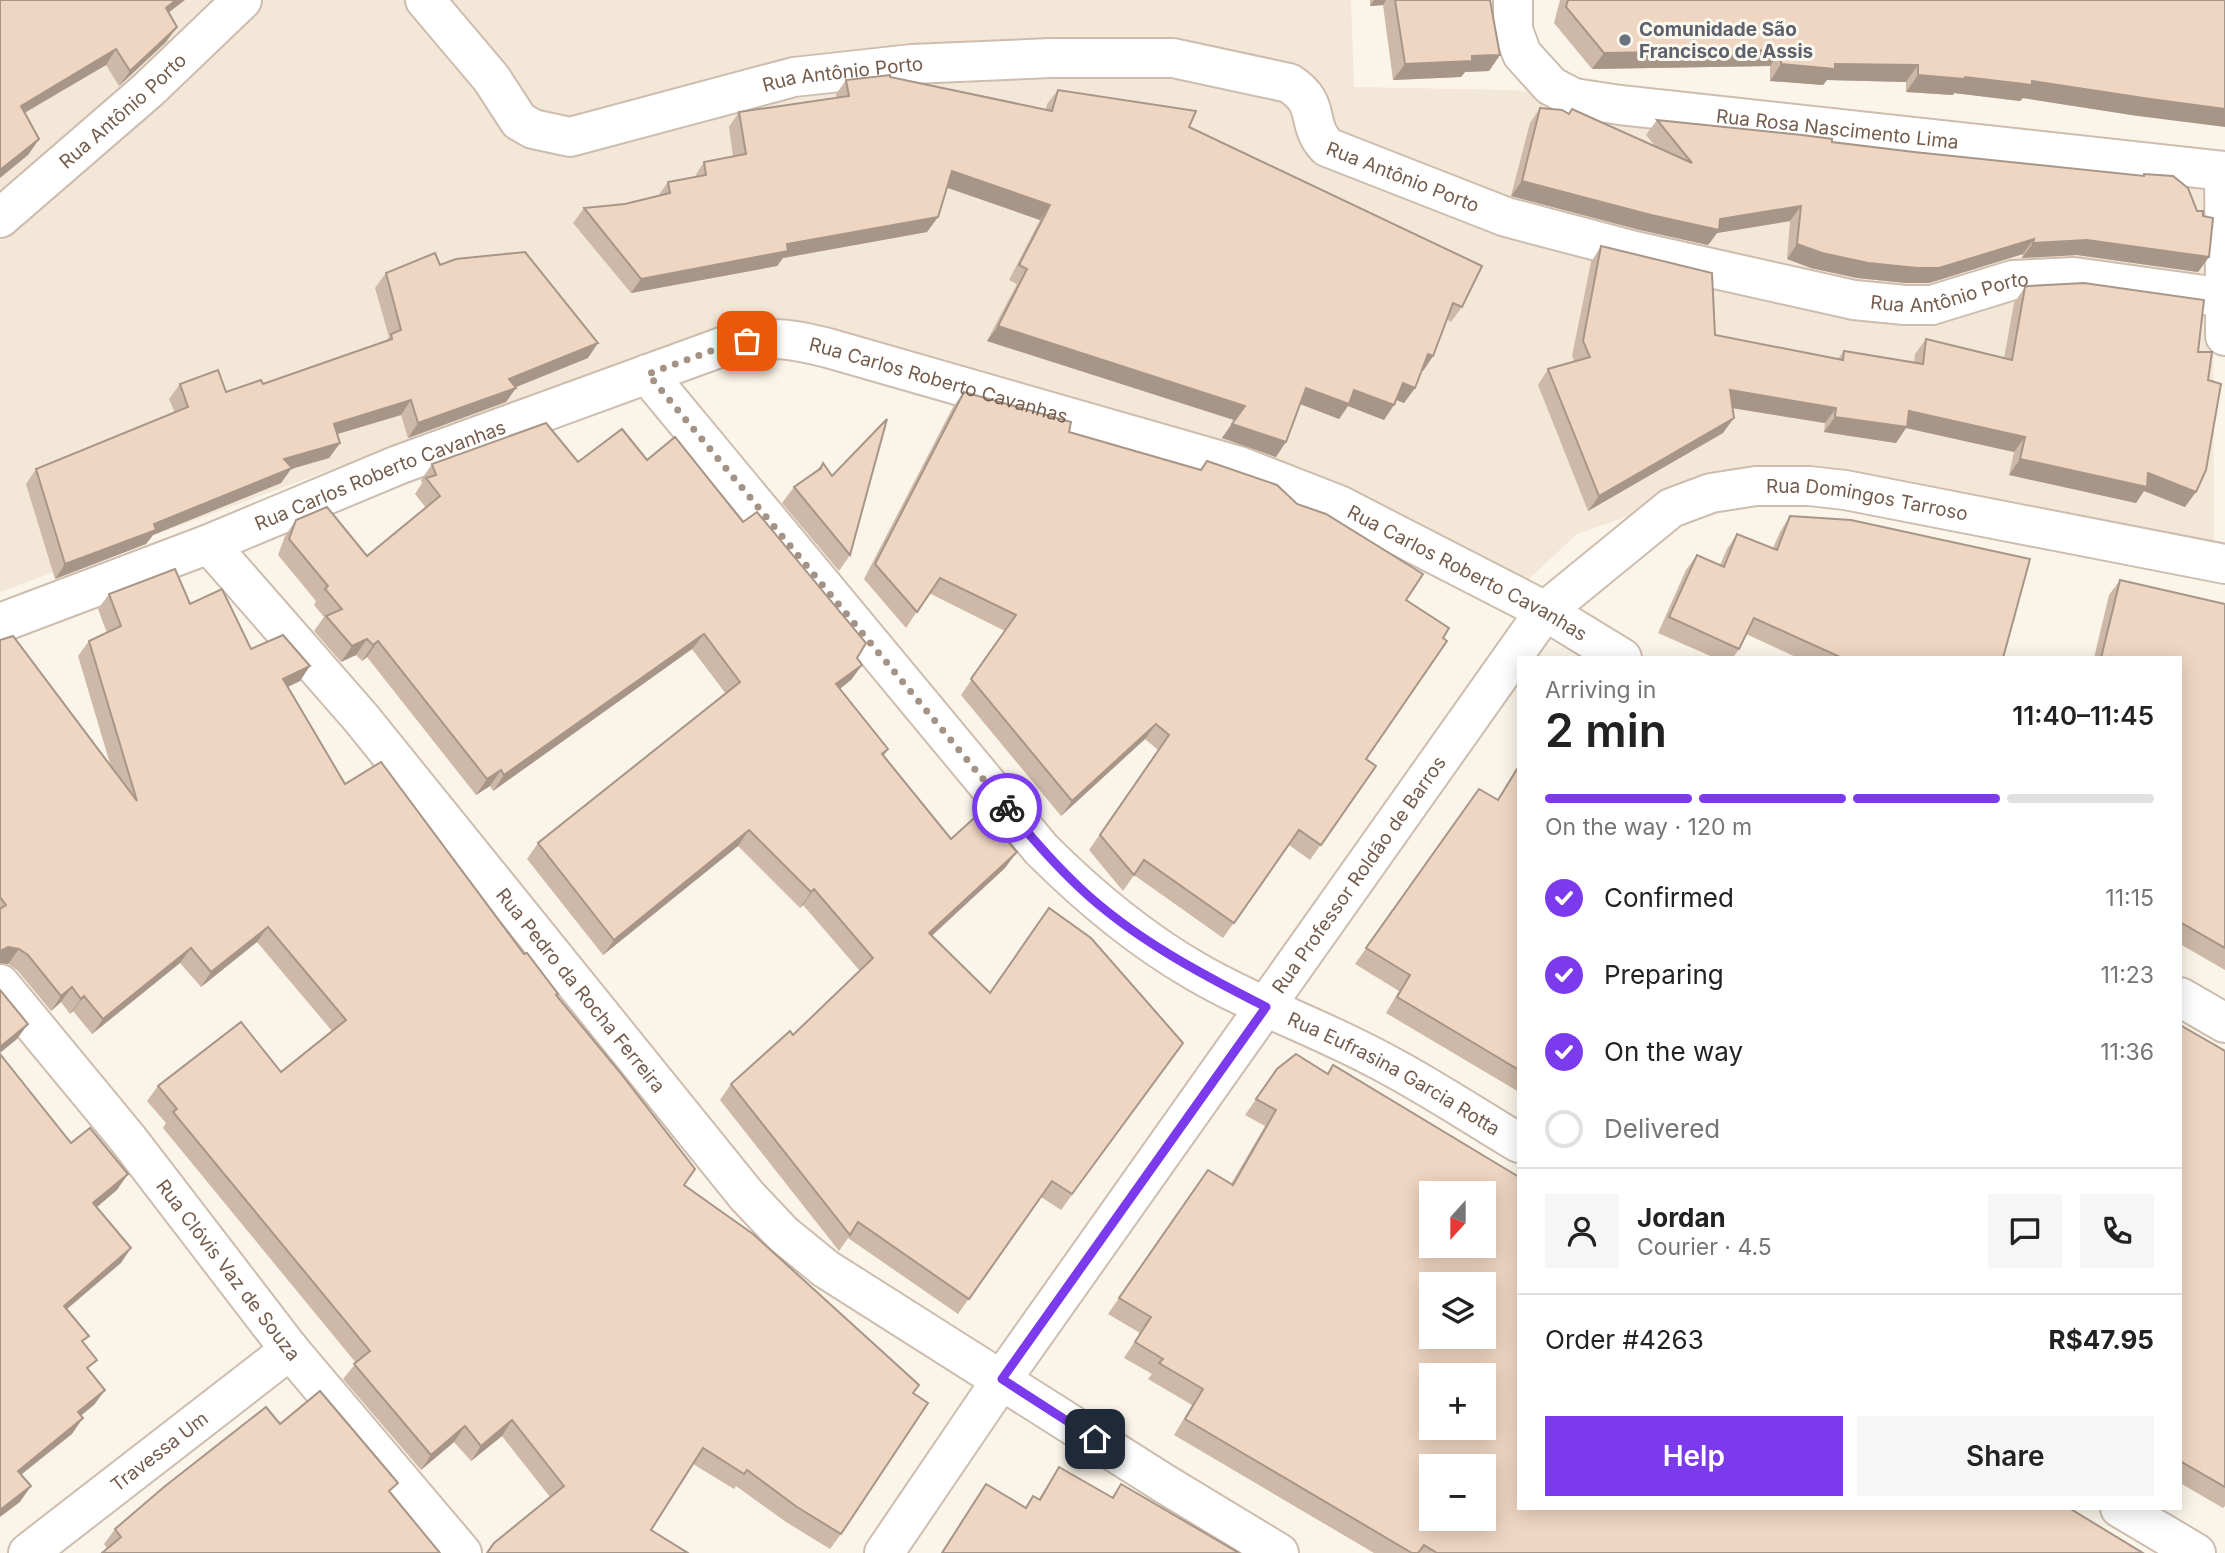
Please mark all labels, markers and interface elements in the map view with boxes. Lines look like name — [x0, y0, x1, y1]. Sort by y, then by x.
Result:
place label: Comunidade São Francisco de Assis — [1639, 18, 1813, 63]
marker: Comunidade São Francisco de Assis — [1617, 32, 1633, 48]
street label: Rua Antônio Porto — [55, 49, 191, 174]
street label: Rua Antônio Porto — [760, 53, 924, 97]
street label: Rua Rosa Nascimento Lima — [1715, 105, 1960, 154]
street label: Rua Antônio Porto — [1323, 137, 1482, 217]
street label: Rua Antônio Porto — [1869, 268, 2029, 317]
pin — [717, 311, 777, 371]
icon: bag — [728, 322, 766, 360]
street label: Rua Carlos Roberto Cavanhas — [807, 333, 1070, 428]
street label: Rua Carlos Roberto Cavanhas — [251, 416, 509, 536]
street label: Rua Domingos Tarroso — [1766, 475, 1970, 526]
street label: Rua Carlos Roberto Cavanhas — [1343, 500, 1591, 646]
text: Arriving in — [1545, 676, 1656, 704]
text: 11:40–11:45 — [2012, 700, 2154, 731]
text: 2 min — [1545, 702, 1667, 758]
street label: Rua Professor Roldão de Barros — [1267, 752, 1451, 998]
courier — [972, 773, 1042, 843]
icon: bike — [988, 789, 1026, 827]
text: On the way · 120 m — [1545, 813, 1752, 841]
icon: check — [1545, 879, 1583, 917]
text: Confirmed — [1604, 882, 1734, 913]
street label: Rua Pedro da Rocha Ferreira — [491, 884, 670, 1098]
text: 11:15 — [2105, 884, 2154, 912]
icon: check — [1545, 956, 1583, 994]
text: Preparing — [1604, 959, 1724, 990]
text: 11:23 — [2100, 961, 2154, 989]
street label: Rua Eufrasina Garcia Rotta — [1284, 1007, 1504, 1141]
icon: check — [1545, 1033, 1583, 1071]
text: On the way — [1604, 1036, 1743, 1067]
text: 11:36 — [2100, 1038, 2154, 1066]
text: Delivered — [1604, 1113, 1720, 1144]
street label: Rua Clóvis Vaz de Souza — [151, 1175, 305, 1366]
north arrow — [1419, 1181, 1496, 1258]
map controls — [1419, 1181, 1496, 1531]
button: person — [1545, 1194, 1619, 1268]
button: chat — [1988, 1194, 2062, 1268]
button: phone — [2080, 1194, 2154, 1268]
text: Jordan — [1637, 1202, 1726, 1233]
text: Courier · 4.5 — [1637, 1233, 1772, 1261]
button: layers — [1419, 1272, 1496, 1349]
text: Order #4263 — [1545, 1324, 1704, 1355]
text: R$47.95 — [2049, 1324, 2154, 1355]
button: + — [1419, 1363, 1496, 1440]
street label: Travessa Um — [106, 1407, 213, 1497]
pin — [1065, 1409, 1125, 1469]
button: Help — [1545, 1416, 1843, 1496]
button: Share — [1857, 1416, 2154, 1496]
icon: home — [1076, 1420, 1114, 1458]
button: − — [1419, 1454, 1496, 1531]

